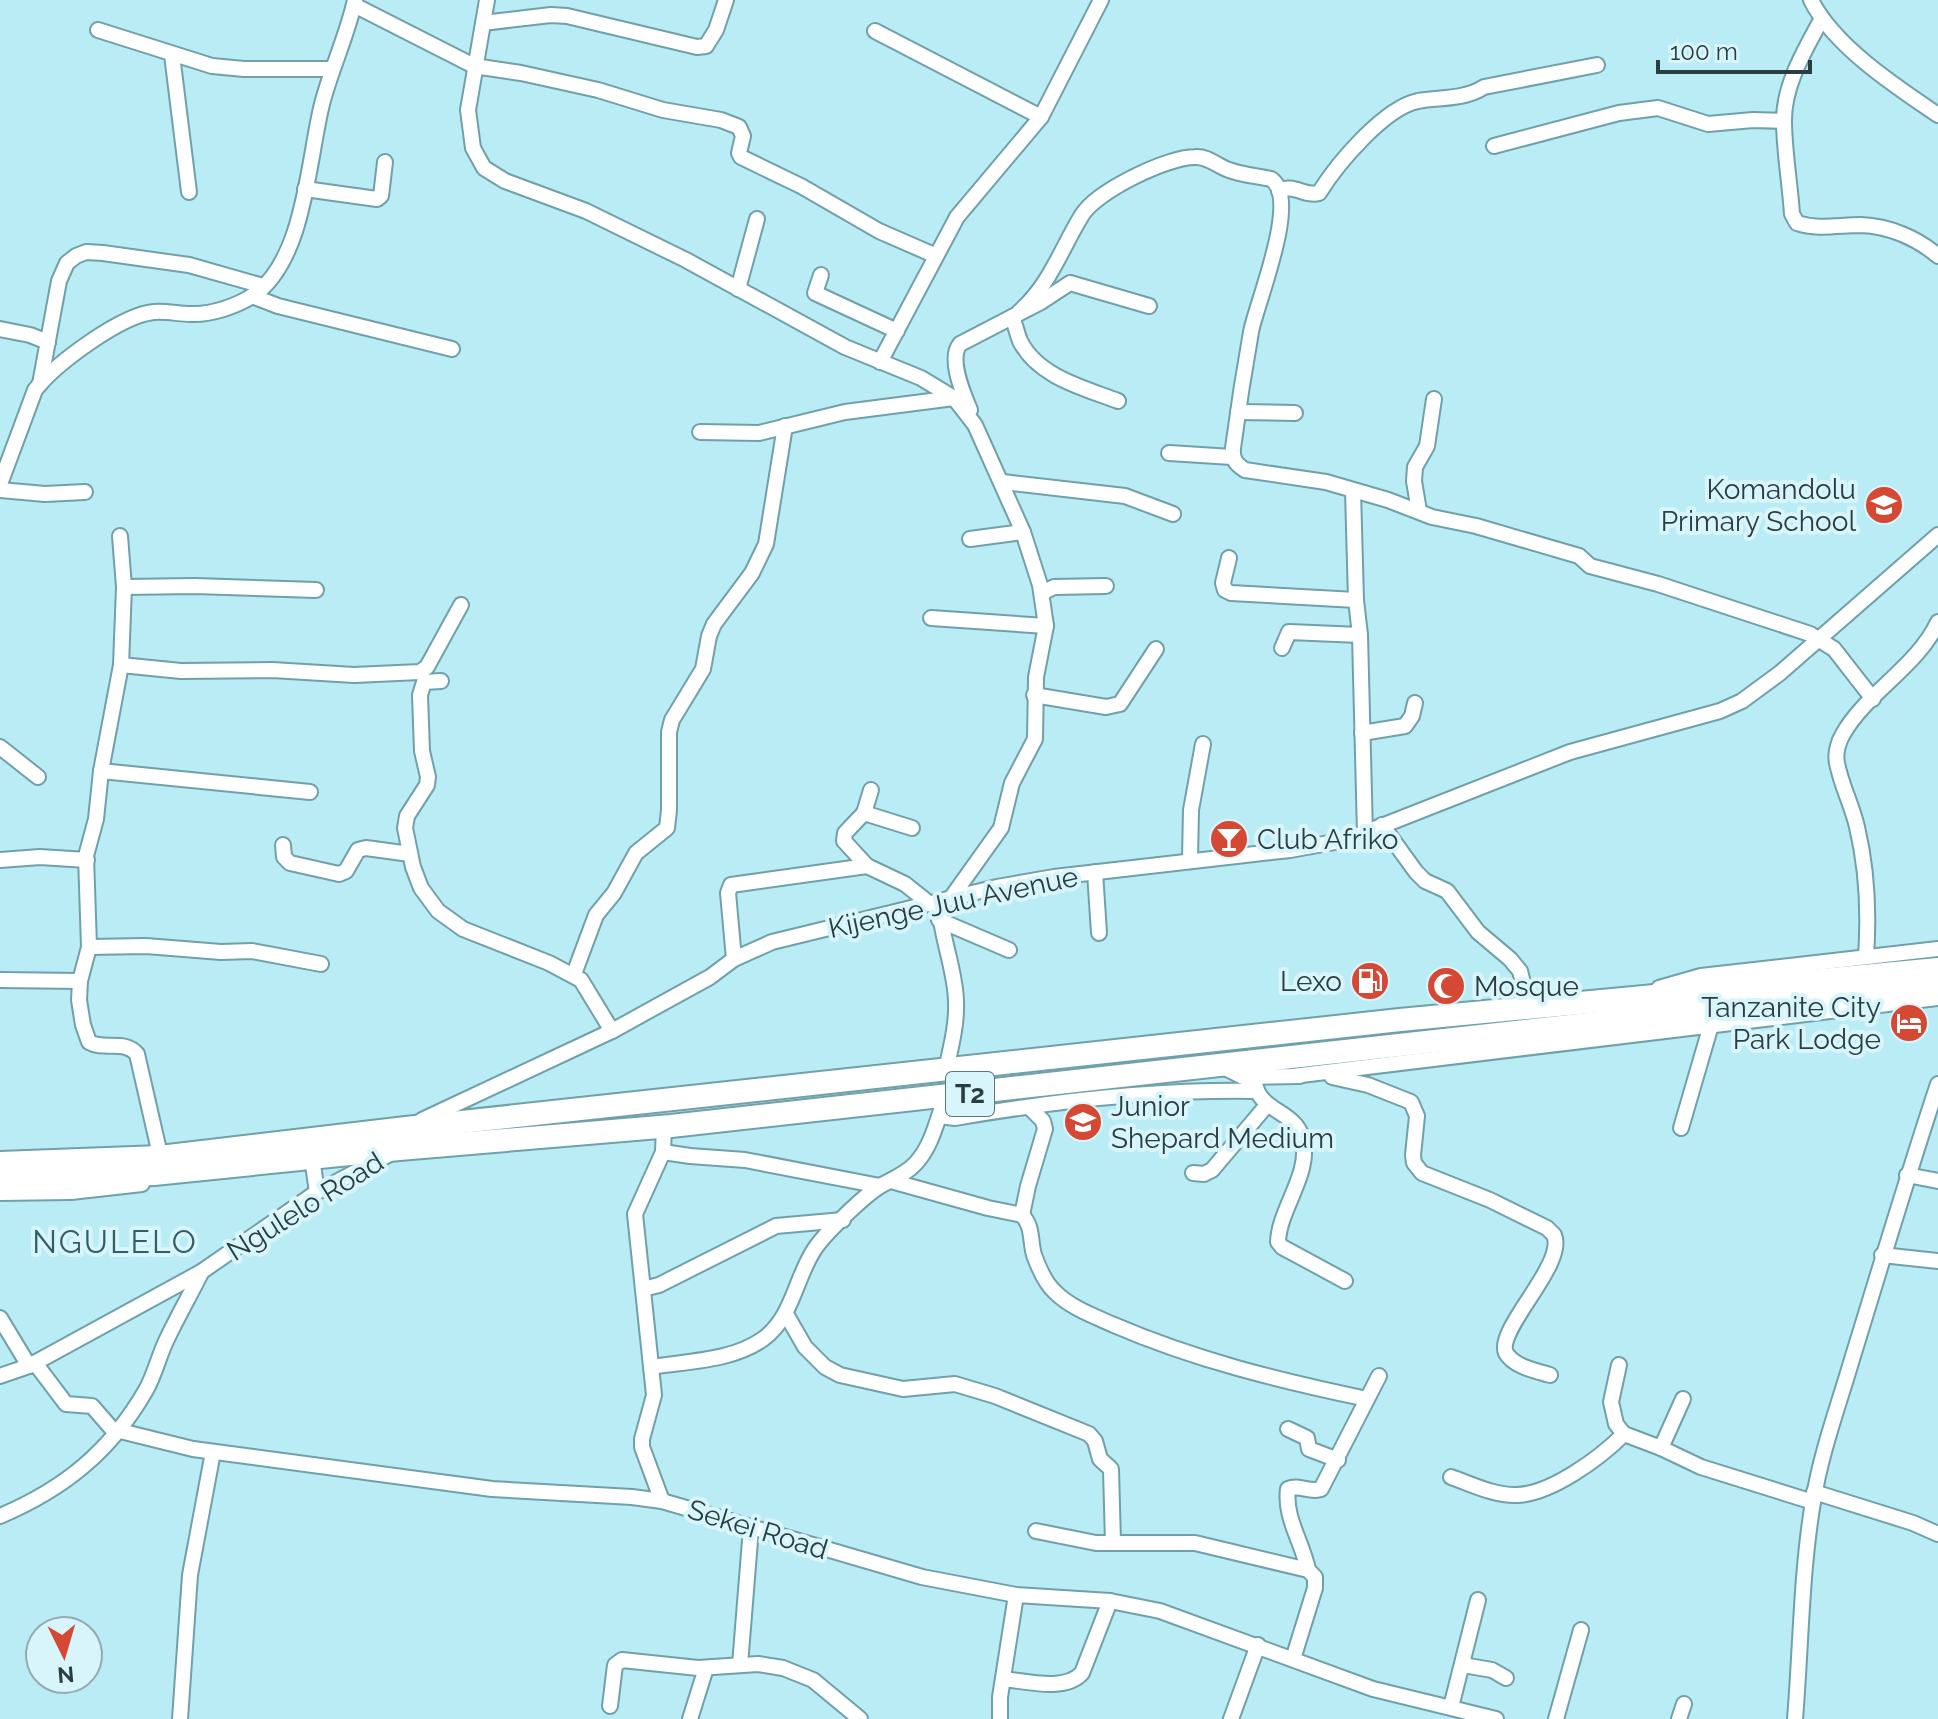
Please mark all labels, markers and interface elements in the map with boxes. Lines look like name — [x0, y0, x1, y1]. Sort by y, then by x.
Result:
scale bar — [1658, 24, 1810, 74]
text: 100 m — [1670, 37, 1738, 66]
place label: Komandolu Primary School — [1661, 473, 1856, 538]
school or university icon: Komandolu Primary School — [1863, 484, 1905, 526]
bar icon: Club Afriko — [1208, 818, 1250, 860]
place label: Club Afriko — [1257, 823, 1398, 856]
street label: Kijenge Juu Avenue — [825, 860, 1081, 945]
fuel station icon: Lexo — [1349, 960, 1391, 1002]
place label: Lexo — [1280, 965, 1342, 998]
mosque icon: Mosque — [1425, 965, 1467, 1007]
place label: Mosque — [1474, 970, 1579, 1003]
place label: Tanzanite City Park Lodge — [1701, 991, 1881, 1056]
hotel icon: Tanzanite City Park Lodge — [1888, 1002, 1930, 1044]
road number: T2 — [946, 1072, 994, 1116]
place label: Junior Shepard Medium — [1111, 1090, 1334, 1155]
school or university icon: Junior Shepard Medium — [1062, 1101, 1104, 1143]
street label: Ngulelo Road — [221, 1145, 389, 1268]
district label: NGULELO — [32, 1223, 198, 1260]
street label: Sekei Road — [684, 1493, 832, 1566]
north arrow — [24, 1615, 104, 1695]
text: N — [56, 1661, 75, 1689]

